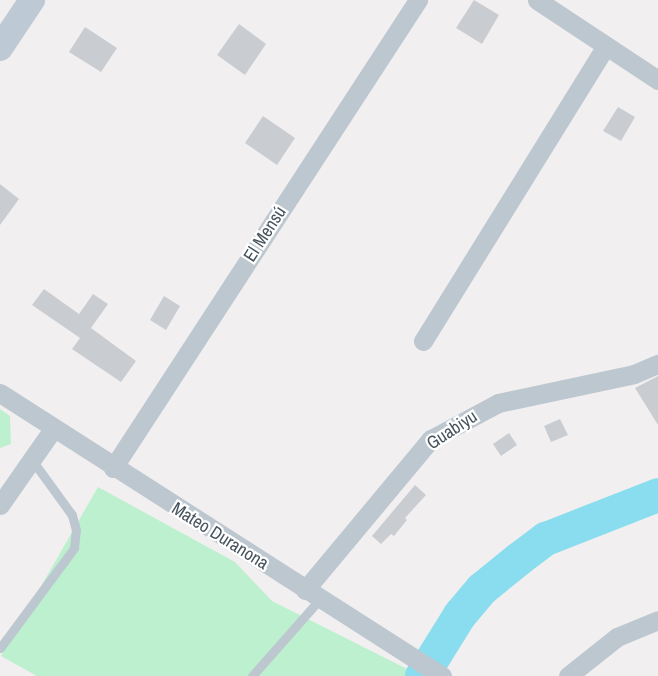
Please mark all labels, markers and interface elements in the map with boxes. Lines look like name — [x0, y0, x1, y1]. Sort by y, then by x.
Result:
street label: El Mensú — [239, 202, 291, 266]
street label: Guabiyu — [423, 406, 481, 454]
street label: Mateo Duranona — [168, 498, 272, 574]

